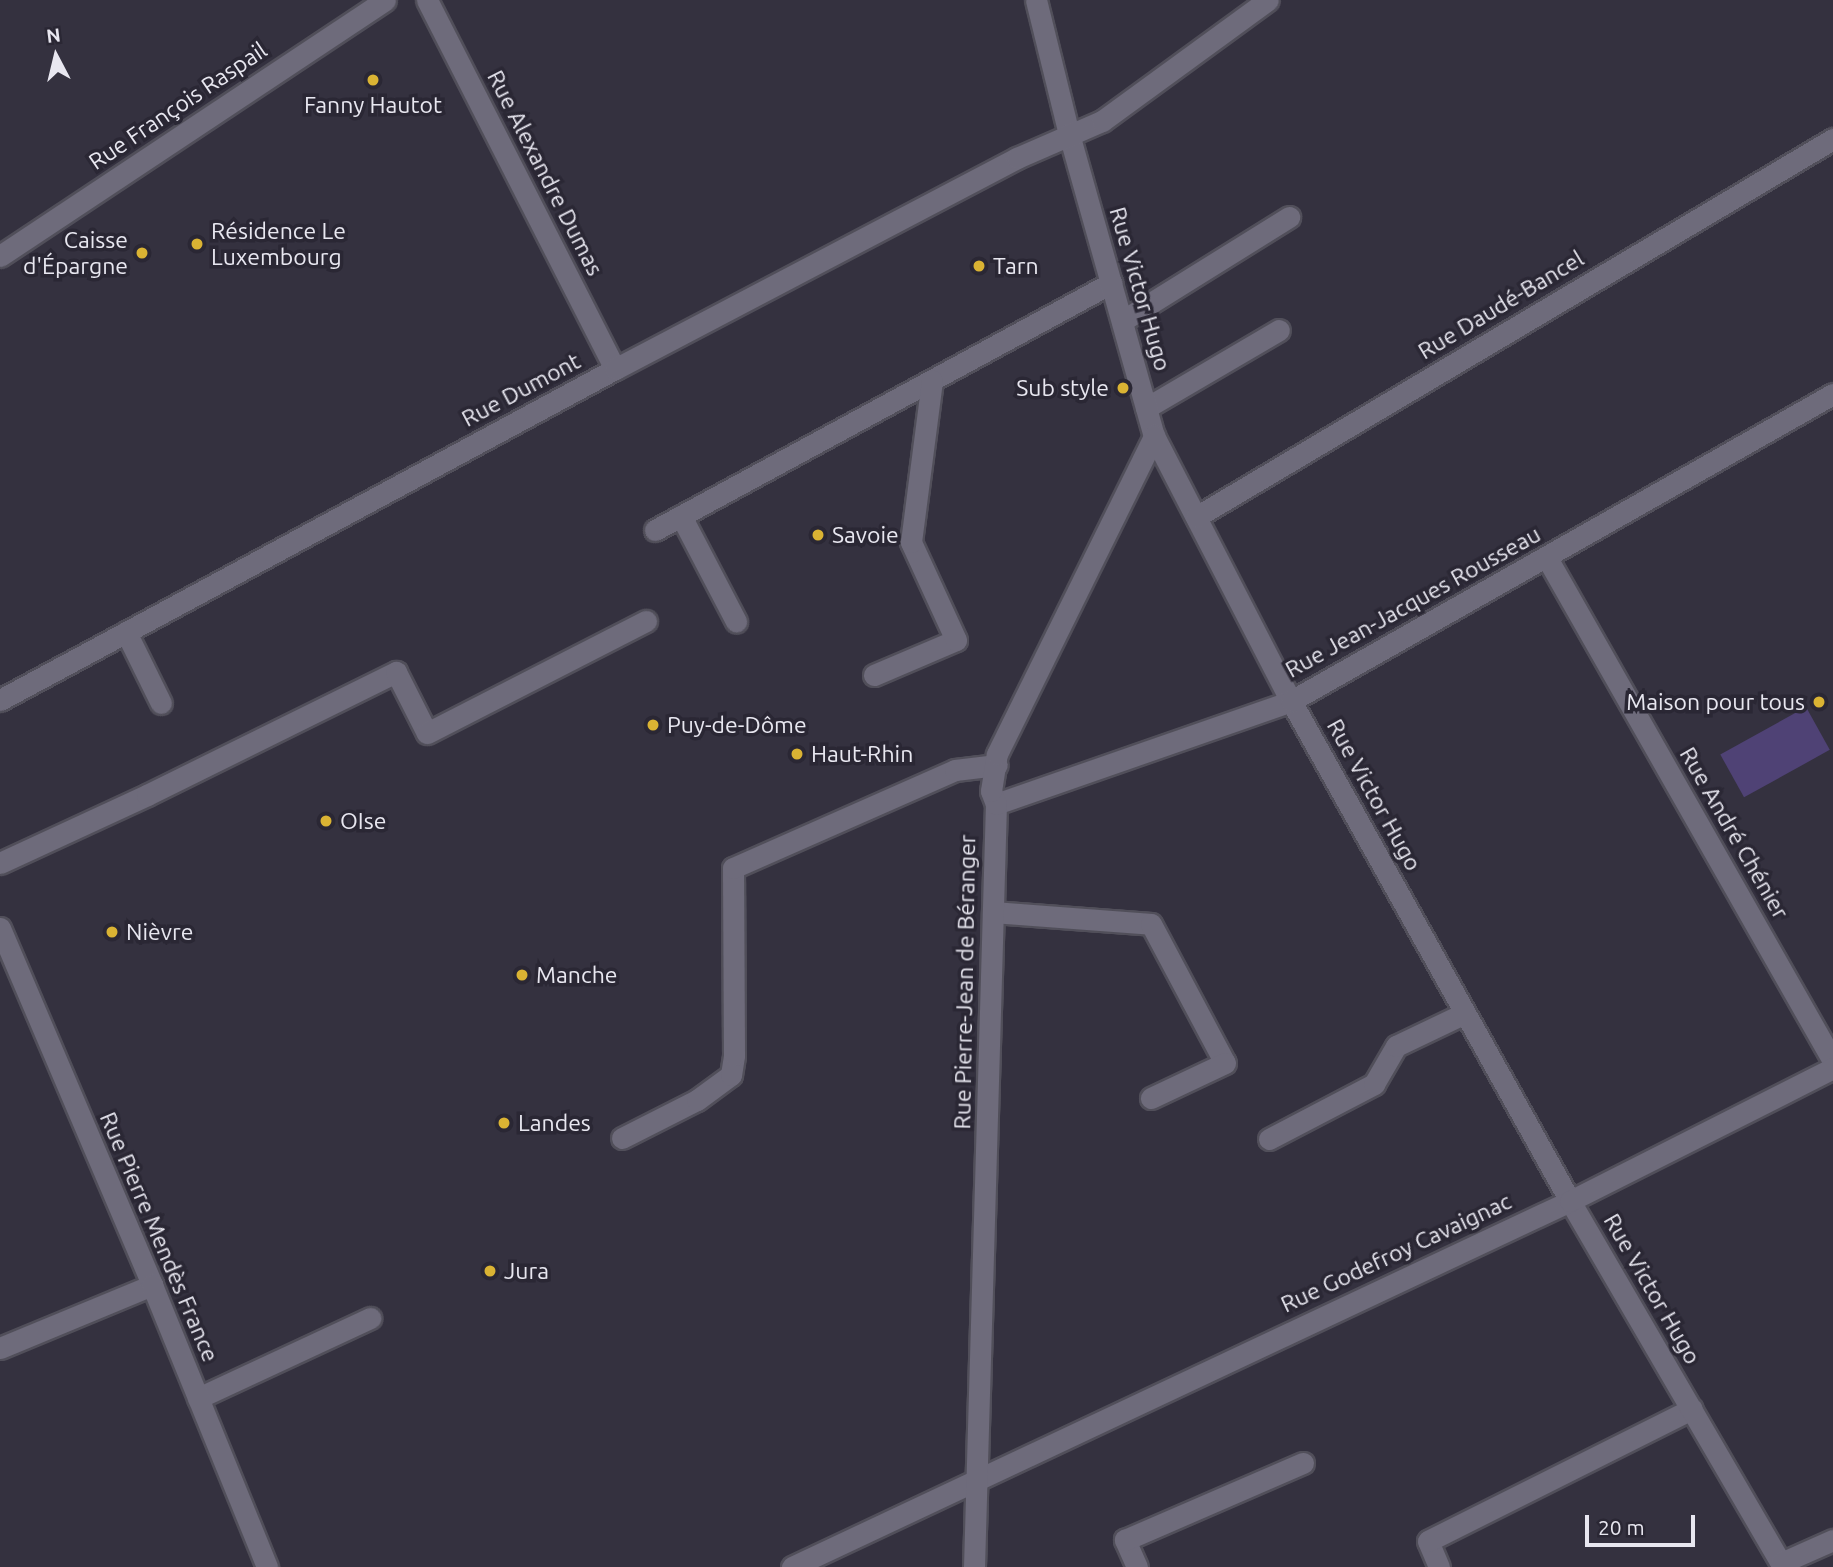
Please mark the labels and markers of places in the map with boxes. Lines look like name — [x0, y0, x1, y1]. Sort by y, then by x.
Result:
marker: Fanny Hautot — [365, 72, 381, 88]
place label: Fanny Hautot — [304, 91, 442, 119]
place label: Résidence Le Luxembourg — [211, 217, 346, 271]
place label: Caisse d'Épargne — [23, 226, 128, 280]
marker: Résidence Le Luxembourg — [189, 236, 205, 252]
marker: Caisse d'Épargne — [134, 245, 150, 261]
place label: Tarn — [993, 252, 1039, 280]
marker: Tarn — [971, 258, 987, 274]
place label: Sub style — [1016, 374, 1109, 402]
marker: Sub style — [1115, 380, 1131, 396]
place label: Savoie — [832, 521, 899, 549]
marker: Savoie — [810, 527, 826, 543]
place label: Maison pour tous — [1626, 688, 1805, 716]
marker: Maison pour tous — [1811, 694, 1827, 710]
place label: Puy-de-Dôme — [667, 711, 807, 739]
marker: Puy-de-Dôme — [645, 717, 661, 733]
place label: Haut-Rhin — [811, 740, 913, 768]
marker: Haut-Rhin — [789, 746, 805, 762]
place label: OIse — [340, 807, 386, 835]
marker: OIse — [318, 813, 334, 829]
place label: Nièvre — [126, 918, 193, 946]
marker: Nièvre — [104, 924, 120, 940]
place label: Manche — [536, 961, 617, 989]
marker: Manche — [514, 967, 530, 983]
place label: Landes — [518, 1109, 591, 1137]
marker: Landes — [496, 1115, 512, 1131]
place label: Jura — [504, 1257, 549, 1285]
marker: Jura — [482, 1263, 498, 1279]

